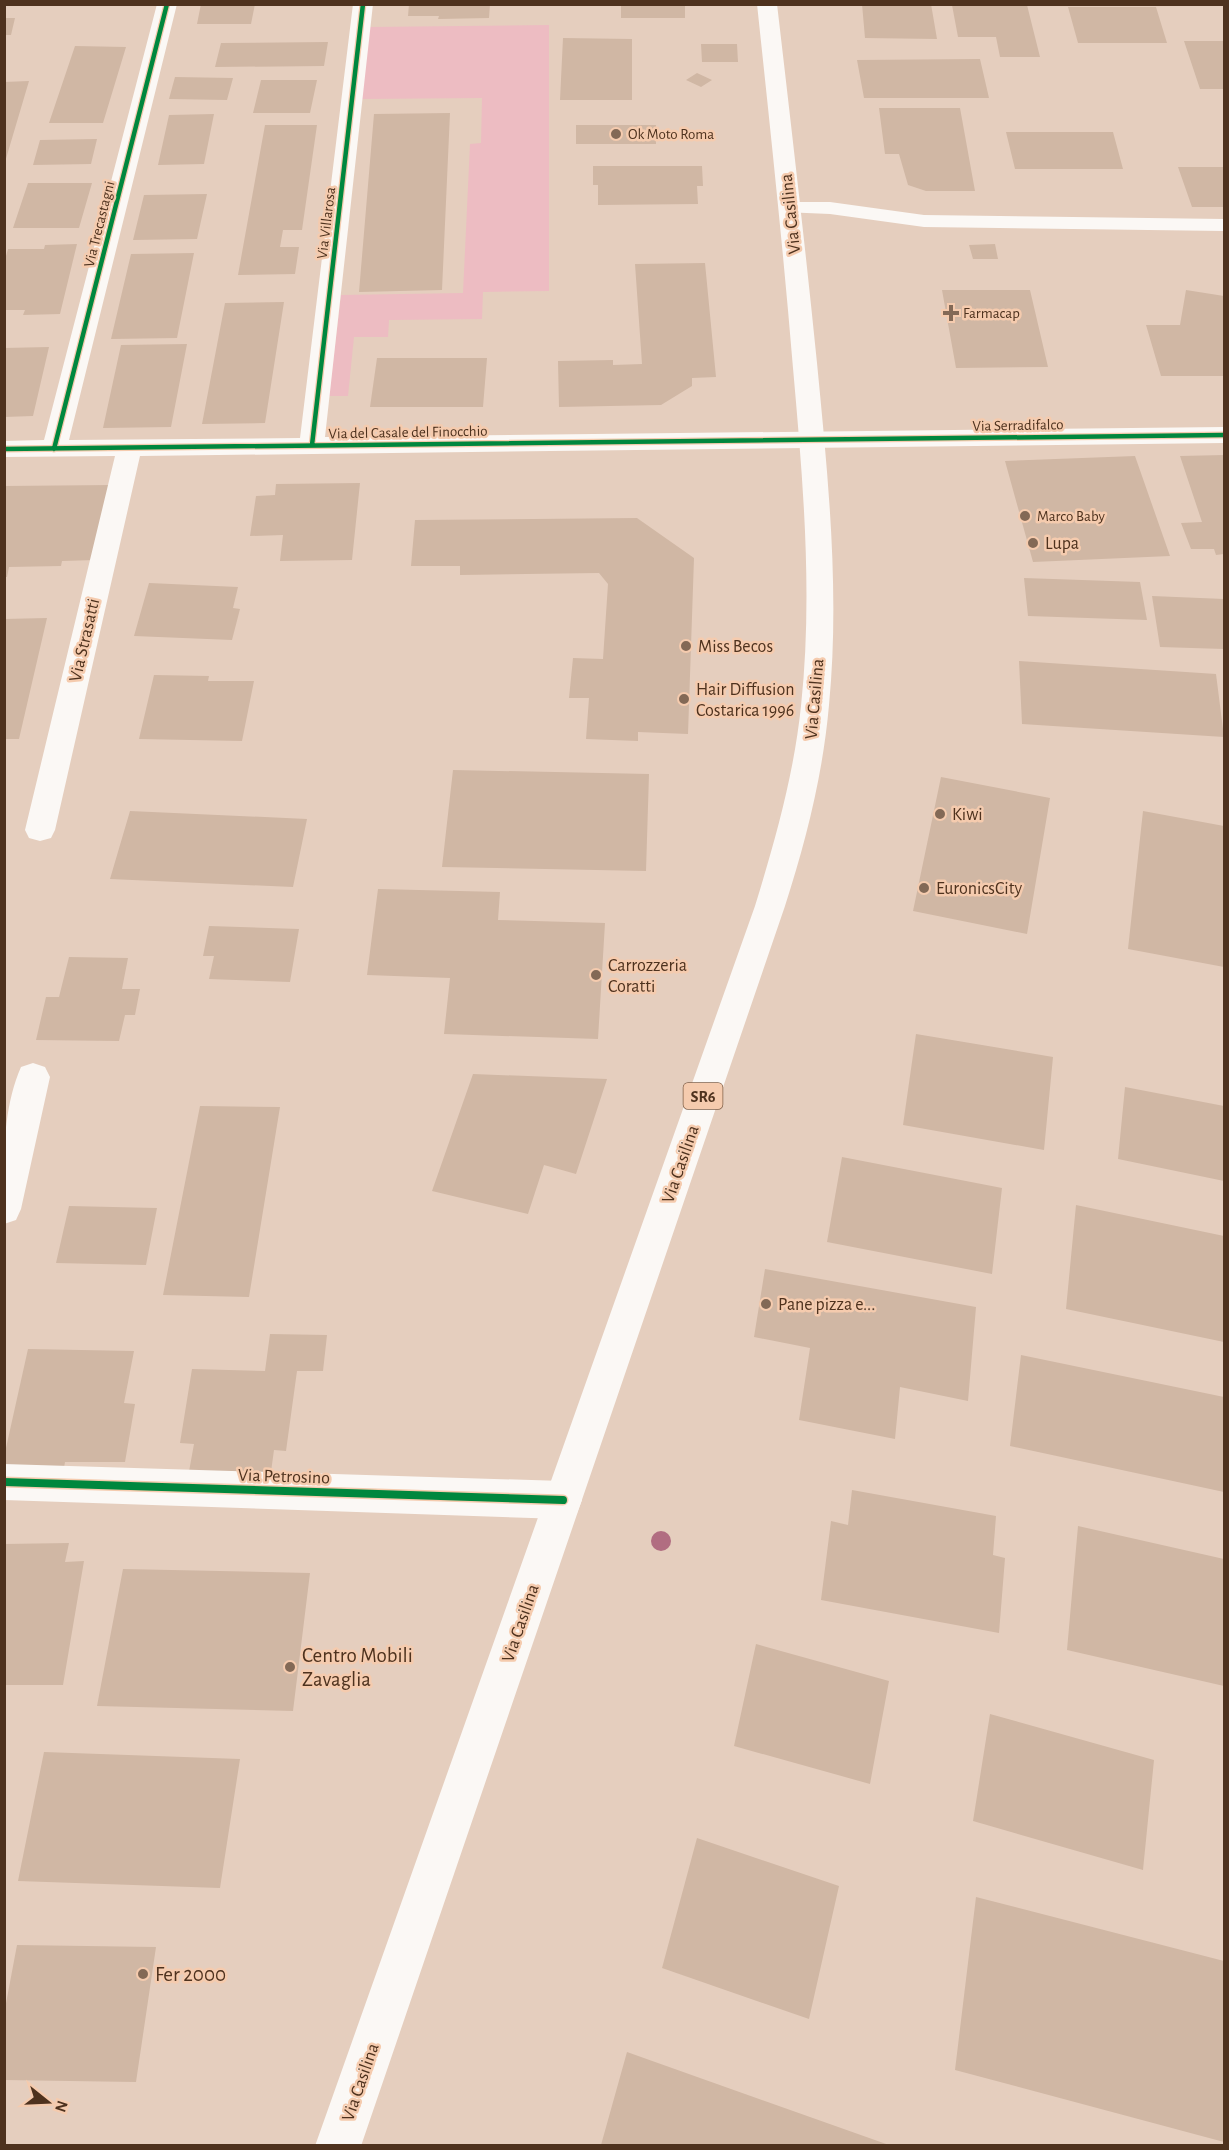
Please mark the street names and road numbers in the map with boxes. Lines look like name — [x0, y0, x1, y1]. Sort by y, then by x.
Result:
street label: Via Casilina — [778, 173, 804, 255]
street label: Via Trecastagni — [82, 180, 117, 269]
street label: Via Villarosa — [315, 186, 338, 260]
street label: Via Serradifalco — [972, 417, 1064, 434]
street label: Via del Casale del Finocchio — [328, 424, 488, 441]
street label: Via Strasatti — [67, 597, 103, 684]
street label: Via Casilina — [803, 658, 827, 740]
road number: SR6 — [684, 1083, 722, 1109]
street label: Via Casilina — [659, 1123, 703, 1206]
street label: Via Petrosino — [238, 1466, 331, 1488]
street label: Via Casilina — [499, 1582, 543, 1665]
street label: Via Casilina — [339, 2041, 383, 2124]

